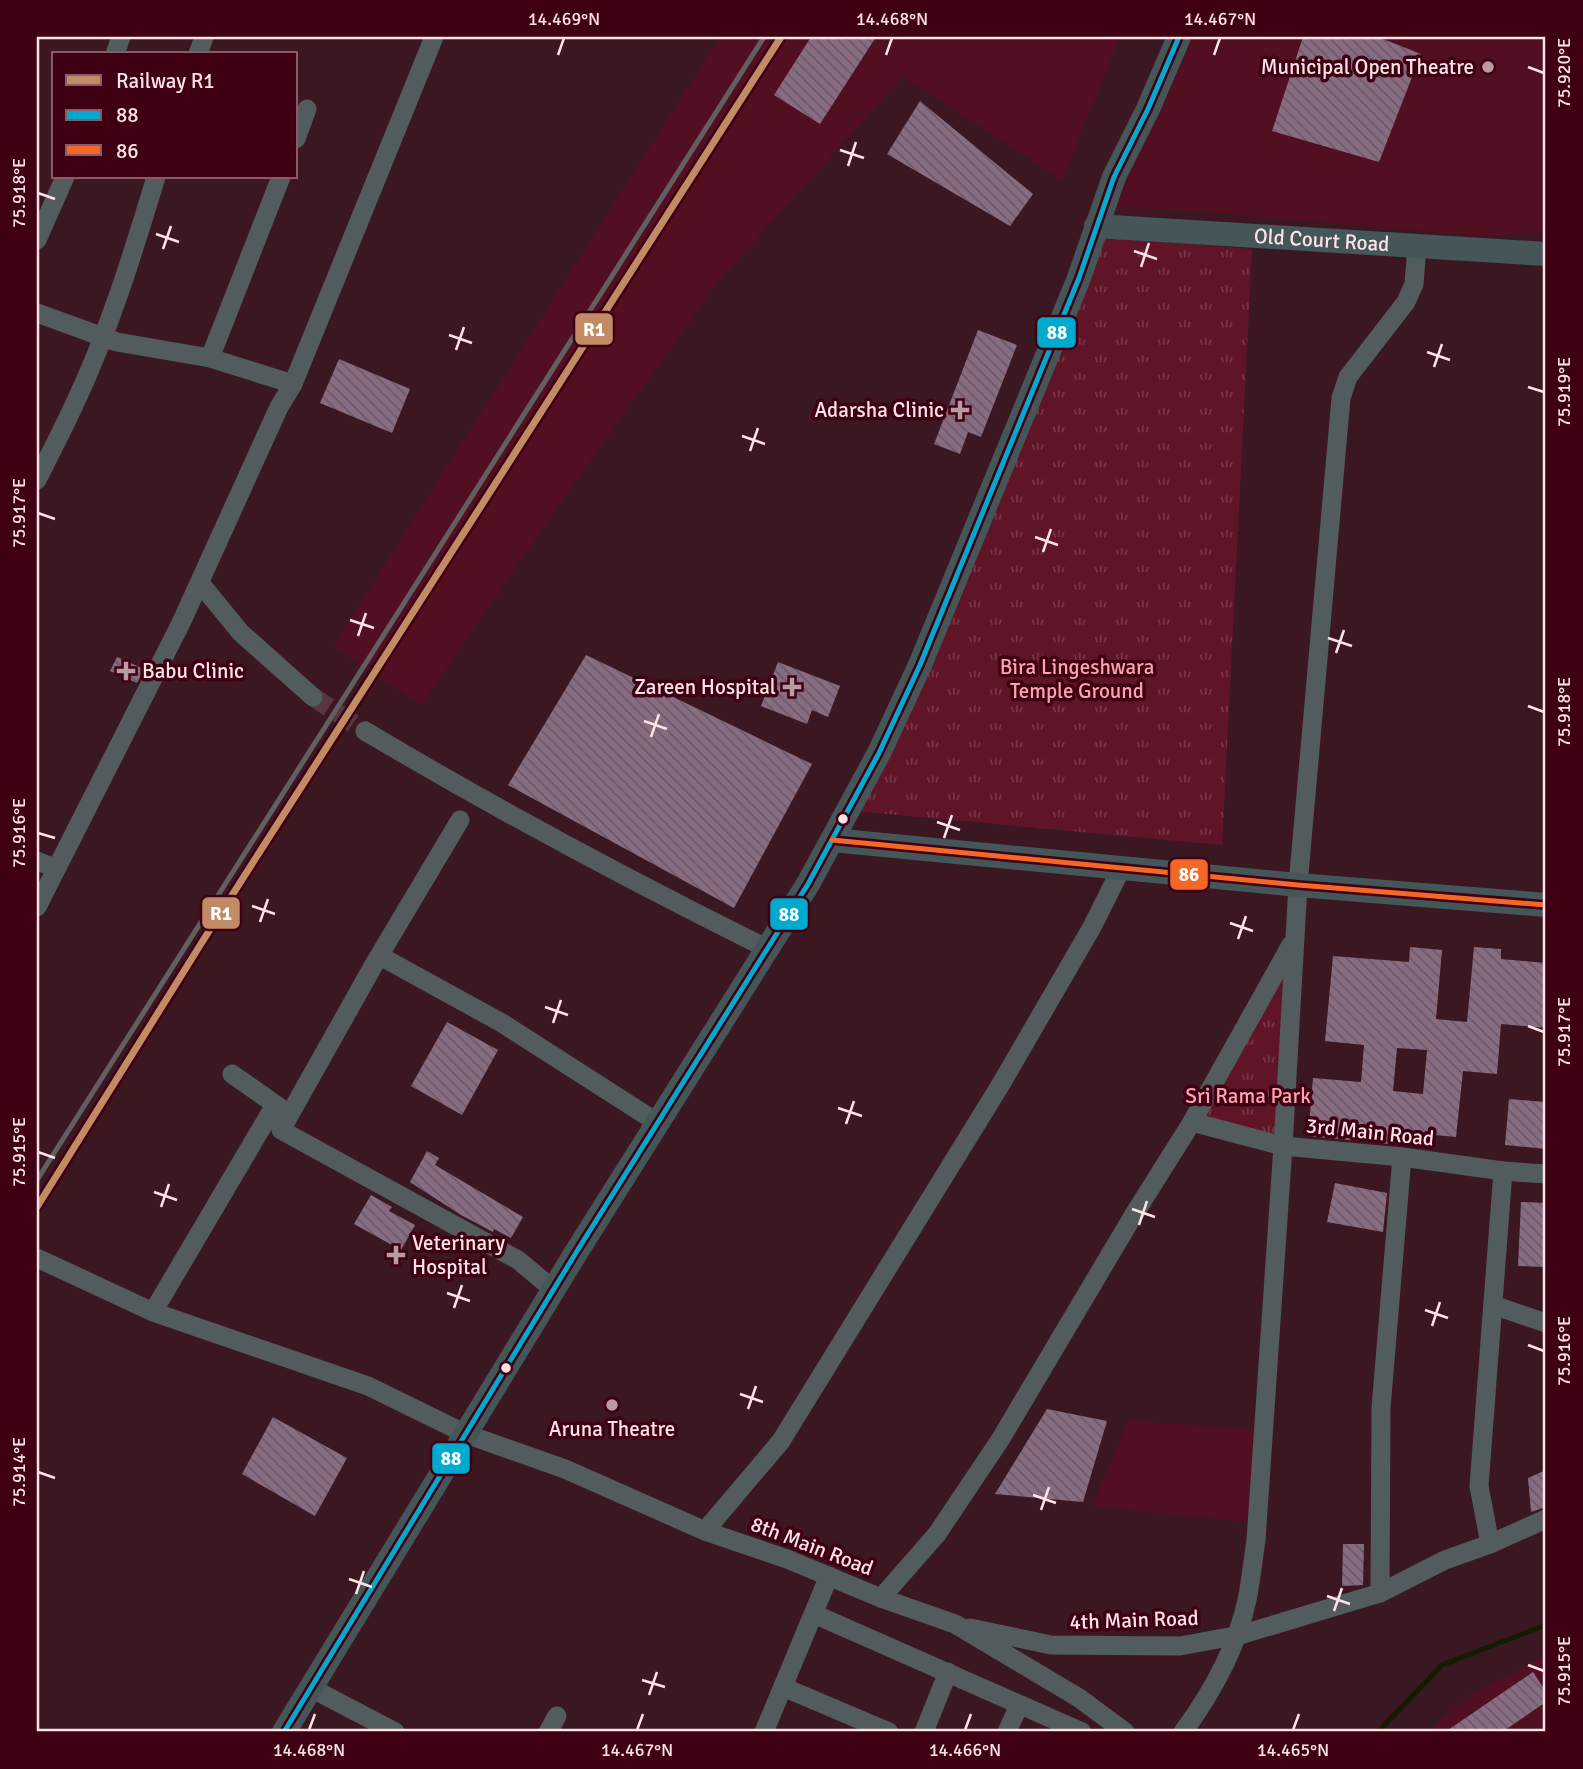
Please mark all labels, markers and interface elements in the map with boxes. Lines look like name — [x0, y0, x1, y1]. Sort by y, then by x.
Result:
text: 14.469°N — [528, 8, 600, 30]
text: 14.468°N — [856, 8, 928, 30]
text: 14.467°N — [1184, 8, 1256, 30]
text: 75.920°E — [1553, 38, 1575, 108]
legend — [52, 52, 298, 178]
place label: Municipal Open Theatre — [1261, 54, 1474, 80]
marker: Municipal Open Theatre — [1480, 59, 1496, 75]
text: Railway R1 — [116, 68, 215, 94]
text: 88 — [116, 102, 139, 128]
text: 86 — [116, 138, 139, 164]
text: 75.918°E — [8, 158, 30, 228]
street label: Old Court Road — [1253, 223, 1390, 257]
line badge: R1 — [574, 312, 614, 346]
line badge: 88 — [1036, 316, 1077, 349]
text: R1 — [583, 318, 605, 342]
text: 88 — [1047, 321, 1067, 345]
text: 75.919°E — [1553, 357, 1575, 427]
place label: Adarsha Clinic — [814, 397, 944, 423]
marker: Adarsha Clinic — [950, 400, 970, 420]
text: 75.917°E — [8, 478, 30, 548]
park label: Bira Lingeshwara Temple Ground — [1000, 654, 1154, 704]
place label: Babu Clinic — [142, 658, 244, 684]
marker: Babu Clinic — [116, 661, 136, 681]
place label: Zareen Hospital — [634, 674, 776, 700]
marker: Zareen Hospital — [782, 677, 802, 697]
text: 75.918°E — [1553, 677, 1575, 747]
text: 75.916°E — [8, 798, 30, 868]
unlabelled marker — [836, 812, 850, 826]
line badge: 86 — [1169, 858, 1209, 891]
text: 86 — [1179, 863, 1199, 887]
line badge: R1 — [201, 896, 241, 930]
line badge: 88 — [769, 897, 809, 931]
text: R1 — [210, 902, 232, 926]
text: 88 — [779, 903, 799, 927]
text: 75.917°E — [1553, 997, 1575, 1067]
park label: Sri Rama Park — [1185, 1083, 1311, 1109]
street label: 3rd Main Road — [1305, 1112, 1435, 1152]
text: 75.915°E — [8, 1117, 30, 1187]
place label: Veterinary Hospital — [412, 1230, 505, 1280]
marker: Veterinary Hospital — [386, 1245, 406, 1265]
text: 75.916°E — [1553, 1316, 1575, 1386]
unlabelled marker — [499, 1361, 513, 1375]
marker: Aruna Theatre — [604, 1397, 620, 1413]
place label: Aruna Theatre — [549, 1416, 675, 1442]
text: 75.914°E — [8, 1437, 30, 1507]
line badge: 88 — [431, 1442, 471, 1475]
text: 88 — [441, 1447, 461, 1471]
street label: 8th Main Road — [747, 1511, 877, 1581]
street label: 4th Main Road — [1069, 1605, 1199, 1635]
text: 75.915°E — [1553, 1636, 1575, 1706]
text: 14.468°N — [273, 1739, 345, 1761]
text: 14.467°N — [601, 1739, 673, 1761]
text: 14.466°N — [929, 1739, 1001, 1761]
text: 14.465°N — [1257, 1739, 1329, 1761]

